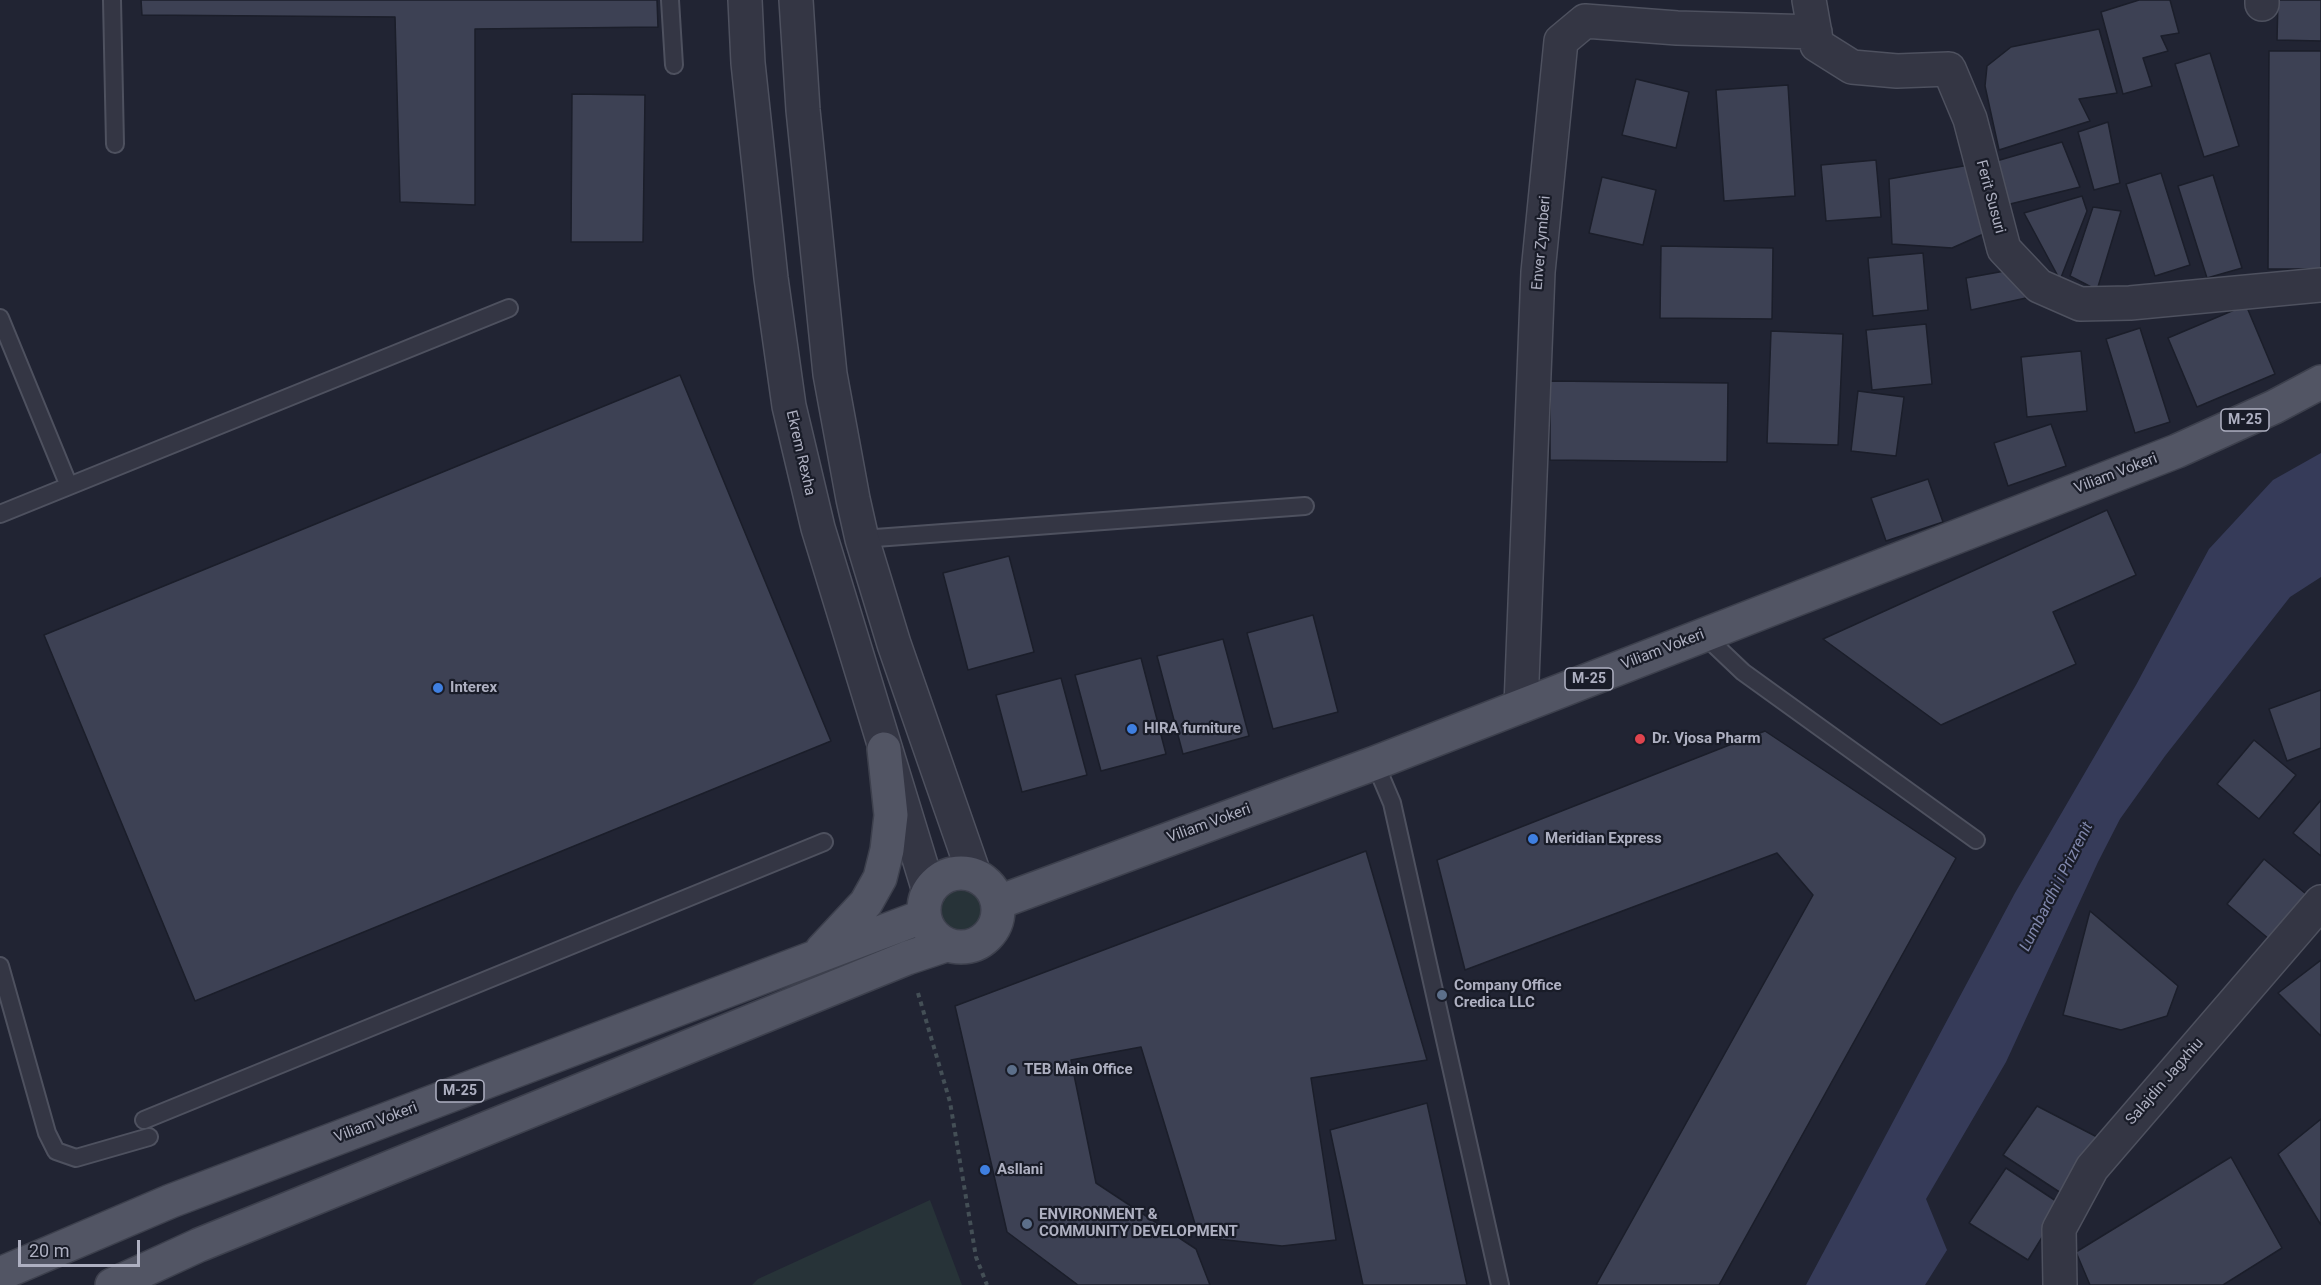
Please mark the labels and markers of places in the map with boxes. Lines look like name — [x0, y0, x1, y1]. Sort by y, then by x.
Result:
place label: Interex — [450, 679, 497, 697]
marker: Interex — [431, 681, 445, 695]
place label: HIRA furniture — [1144, 720, 1241, 738]
marker: HIRA furniture — [1125, 722, 1139, 736]
place label: Dr. Vjosa Pharm — [1652, 730, 1760, 748]
marker: Dr. Vjosa Pharm — [1633, 732, 1647, 746]
place label: Meridian Express — [1545, 830, 1662, 848]
marker: Meridian Express — [1526, 832, 1540, 846]
place label: Company Office Credica LLC — [1454, 977, 1562, 1012]
marker: Company Office Credica LLC — [1435, 988, 1449, 1002]
place label: TEB Main Office — [1024, 1061, 1133, 1079]
marker: TEB Main Office — [1005, 1063, 1019, 1077]
place label: Asllani — [997, 1161, 1043, 1179]
marker: Asllani — [978, 1163, 992, 1177]
place label: ENVIRONMENT & COMMUNITY DEVELOPMENT — [1039, 1206, 1238, 1241]
marker: ENVIRONMENT & COMMUNITY DEVELOPMENT — [1020, 1217, 1034, 1231]

